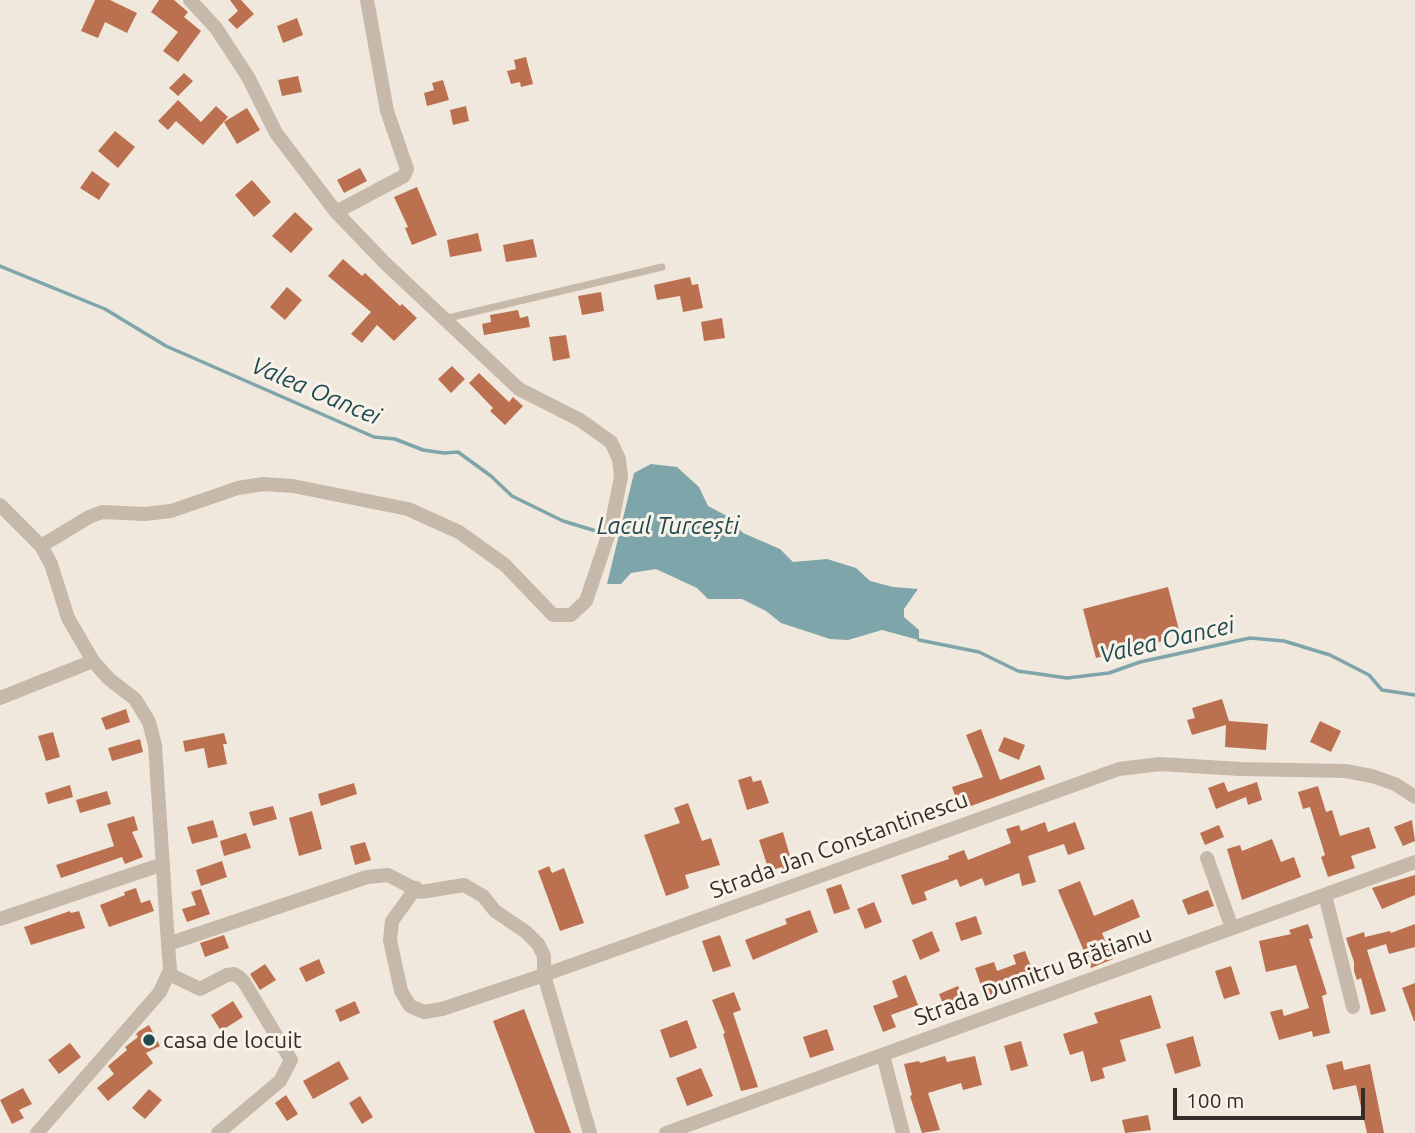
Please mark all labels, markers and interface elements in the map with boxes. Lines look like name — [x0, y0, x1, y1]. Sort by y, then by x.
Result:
water label: Valea Oancei — [247, 351, 385, 431]
water label: Lacul Turcești — [597, 512, 739, 540]
water label: Valea Oancei — [1097, 610, 1237, 670]
street label: Strada Jan Constantinescu — [706, 785, 972, 905]
street label: Strada Dumitru Brătianu — [910, 920, 1156, 1032]
place label: casa de locuit — [163, 1026, 302, 1054]
marker: casa de locuit — [141, 1032, 157, 1048]
scale bar — [1177, 1074, 1370, 1118]
text: 100 m — [1186, 1088, 1244, 1112]

